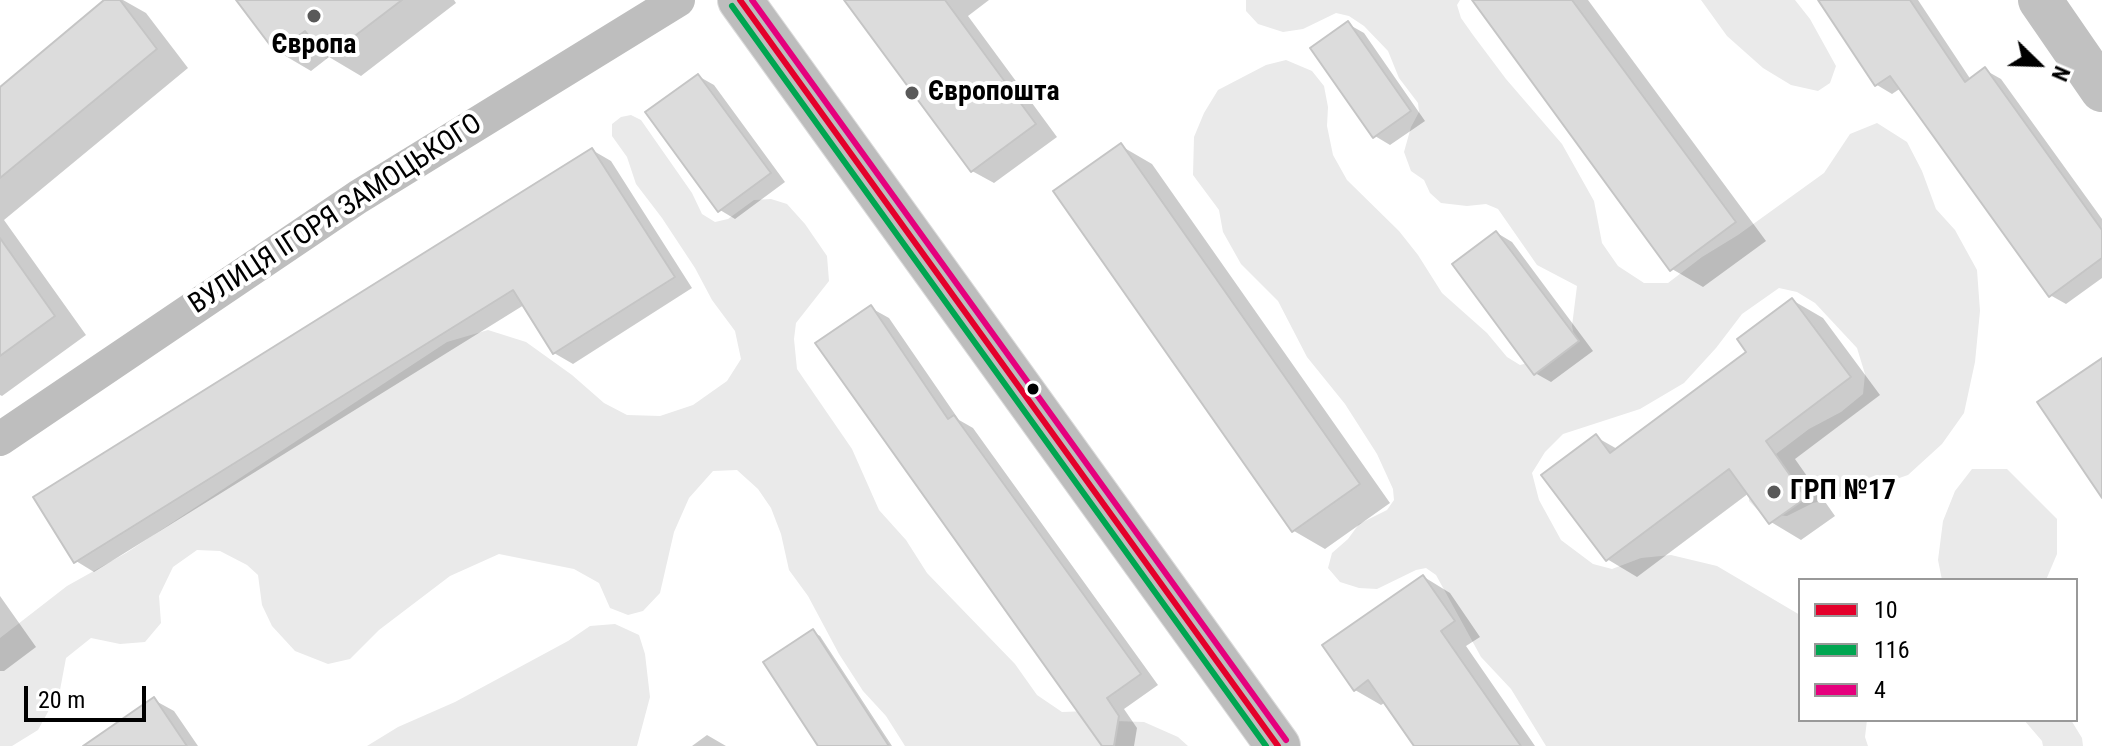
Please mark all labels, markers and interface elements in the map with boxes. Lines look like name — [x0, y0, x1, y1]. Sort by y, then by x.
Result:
marker: Європа — [305, 7, 323, 25]
north arrow — [1998, 24, 2078, 104]
place label: Європа — [271, 29, 357, 63]
text: N — [2046, 62, 2075, 85]
place label: Європошта — [928, 76, 1060, 110]
marker: Європошта — [903, 84, 921, 102]
street label: ВУЛИЦЯ ІГОРЯ ЗАМОЦЬКОГО — [183, 108, 489, 322]
unlabelled marker — [1025, 381, 1041, 397]
place label: ГРП №17 — [1790, 475, 1896, 509]
marker: ГРП №17 — [1765, 483, 1783, 501]
legend — [1798, 578, 2078, 722]
text: 10 — [1874, 596, 1898, 624]
text: 116 — [1874, 636, 1910, 664]
scale bar — [28, 670, 150, 720]
text: 4 — [1874, 676, 1886, 704]
text: 20 m — [38, 686, 85, 714]

